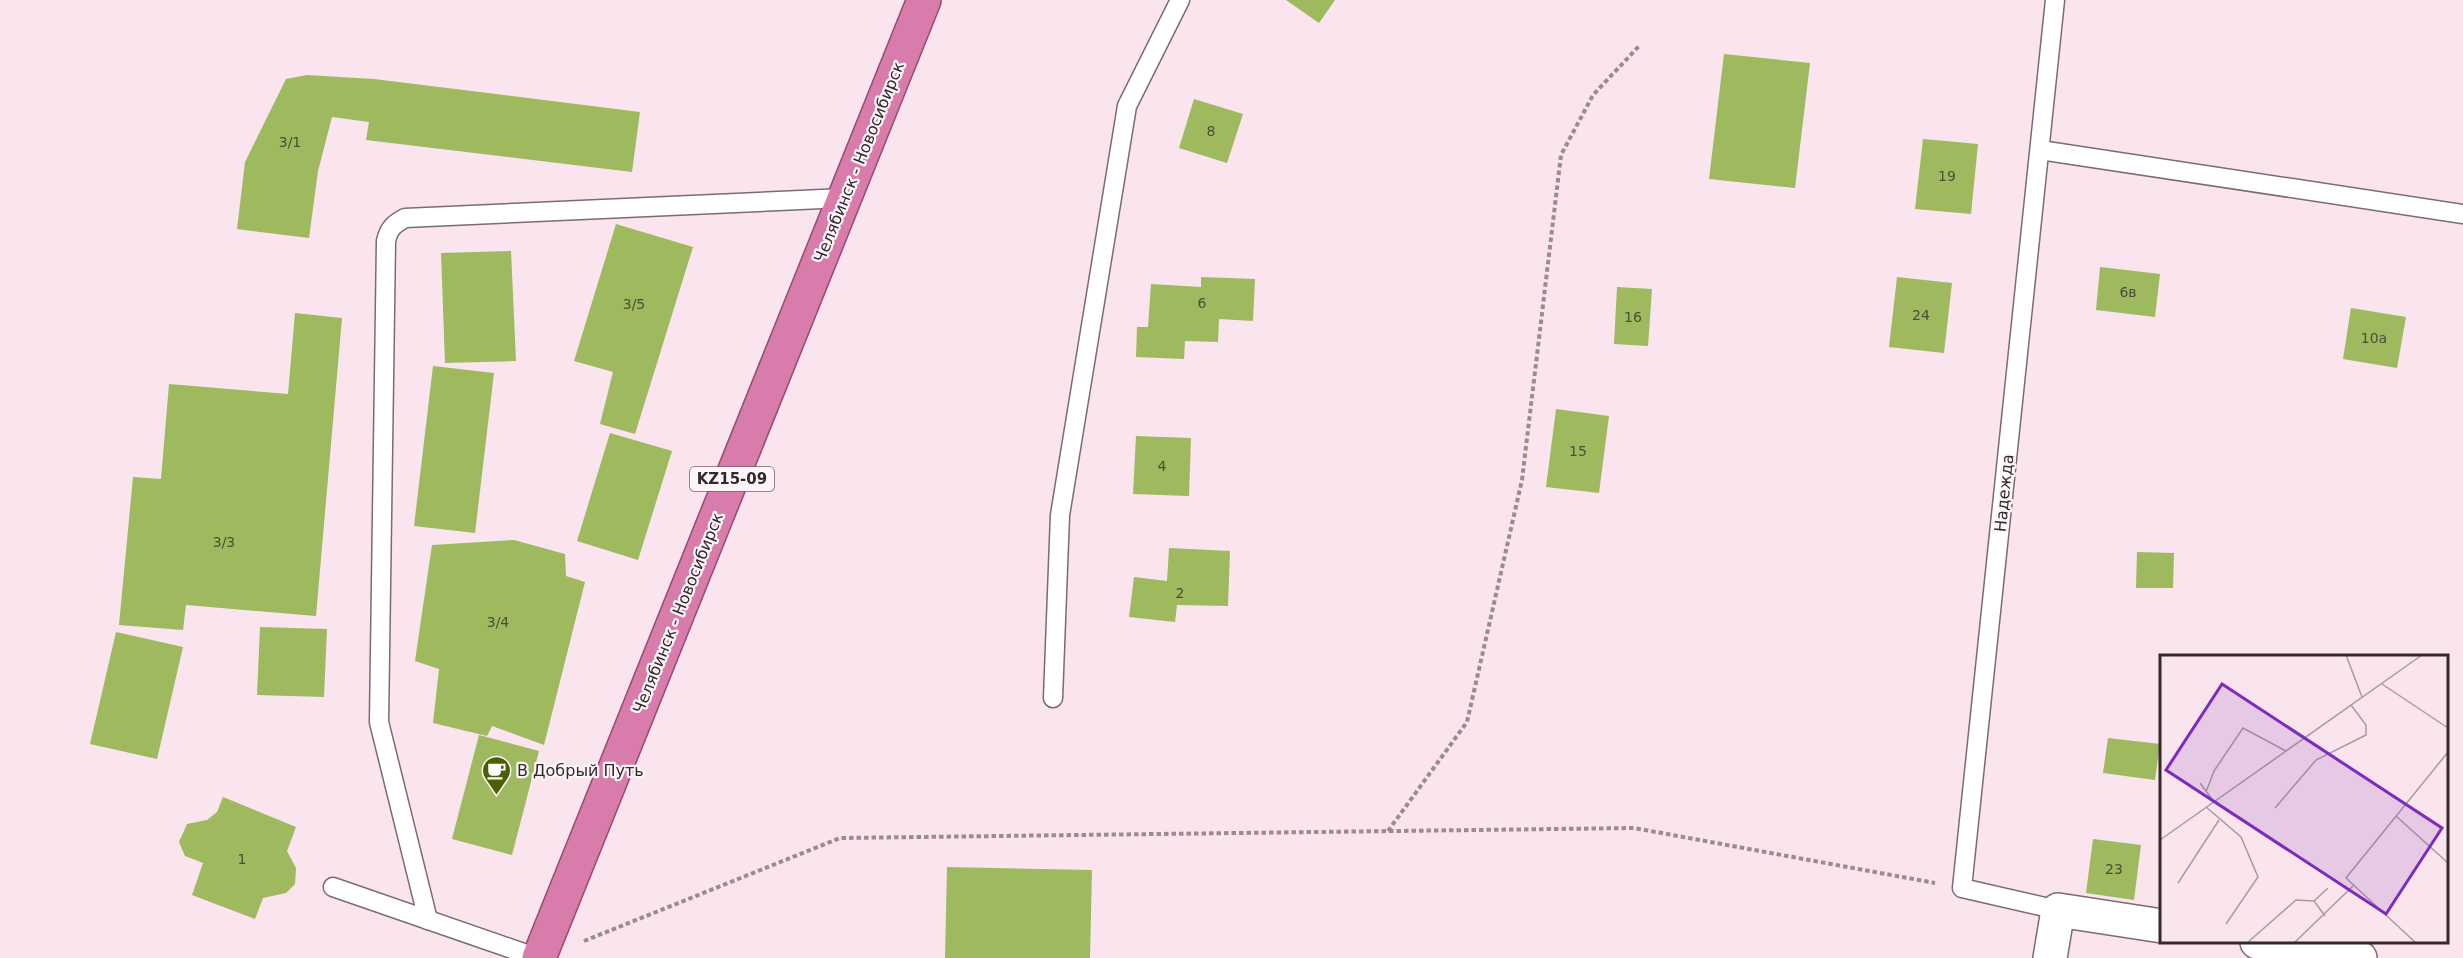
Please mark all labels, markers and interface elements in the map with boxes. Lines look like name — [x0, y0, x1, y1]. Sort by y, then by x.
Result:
street label: Челябинск - Новосибирск — [810, 59, 908, 265]
house number: 8 — [1207, 123, 1215, 139]
house number: 3/1 — [279, 134, 301, 150]
house number: 19 — [1938, 168, 1956, 184]
house number: 6в — [2119, 284, 2137, 300]
house number: 6 — [1198, 295, 1207, 311]
house number: 3/5 — [623, 296, 645, 312]
house number: 24 — [1912, 307, 1930, 323]
house number: 16 — [1624, 309, 1642, 325]
house number: 10а — [2361, 330, 2387, 346]
house number: 15 — [1569, 443, 1587, 459]
street label: Надежда — [1990, 453, 2018, 533]
house number: 4 — [1158, 458, 1167, 474]
road number: KZ15-09 — [690, 467, 774, 491]
street label: Челябинск - Новосибирск — [629, 510, 727, 716]
house number: 3/3 — [213, 534, 235, 550]
house number: 2 — [1176, 585, 1184, 601]
house number: 3/4 — [487, 614, 509, 630]
inset map — [2160, 655, 2448, 943]
cafe icon: В Добрый Путь — [480, 754, 512, 796]
place label: В Добрый Путь — [517, 761, 644, 780]
house number: 1 — [238, 851, 246, 867]
house number: 23 — [2105, 861, 2123, 877]

